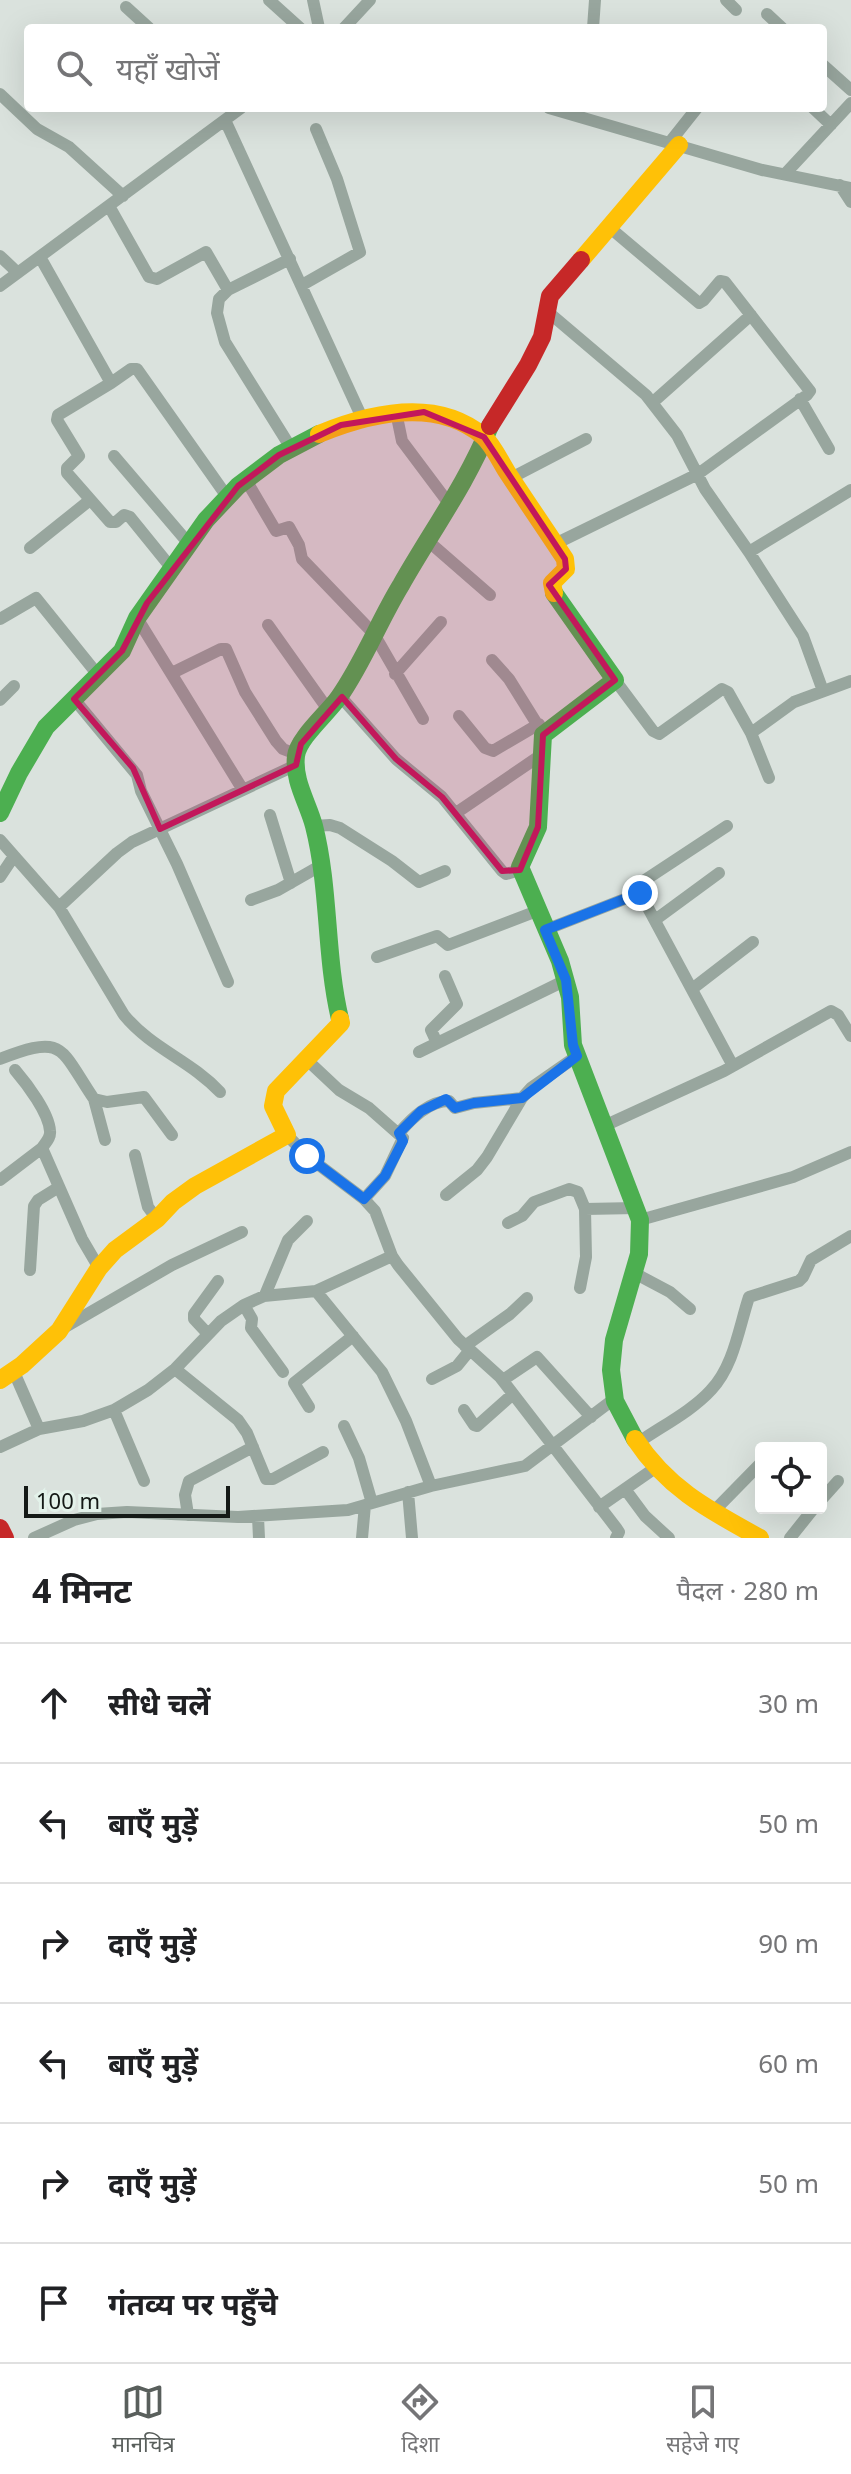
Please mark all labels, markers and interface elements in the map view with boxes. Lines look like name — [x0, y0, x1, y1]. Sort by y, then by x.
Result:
search box — [24, 24, 827, 112]
icon: search — [52, 46, 96, 90]
text: यहाँ खोजें — [116, 48, 219, 89]
route end — [622, 875, 658, 911]
route start — [289, 1138, 325, 1174]
map controls — [755, 1442, 827, 1514]
button: locate — [755, 1442, 827, 1514]
scale bar — [24, 1482, 230, 1518]
text: 100 m — [36, 1485, 100, 1515]
text: 4 मिनट — [32, 1567, 132, 1613]
text: पैदल · 280 m — [677, 1572, 819, 1608]
icon: ahead — [32, 1681, 76, 1725]
text: सीधे चलें — [108, 1683, 210, 1724]
text: 30 m — [758, 1685, 819, 1721]
icon: left — [32, 1801, 76, 1845]
text: बाएँ मुड़ें — [108, 1803, 198, 1844]
text: 50 m — [758, 1805, 819, 1841]
icon: right — [32, 1921, 76, 1965]
text: दाएँ मुड़ें — [108, 1923, 196, 1964]
text: 90 m — [758, 1925, 819, 1961]
icon: left — [32, 2041, 76, 2085]
text: बाएँ मुड़ें — [108, 2043, 198, 2084]
text: 60 m — [758, 2045, 819, 2081]
icon: right — [32, 2161, 76, 2205]
text: दाएँ मुड़ें — [108, 2163, 196, 2204]
text: 50 m — [758, 2165, 819, 2201]
icon: arrive — [32, 2281, 76, 2325]
text: गंतव्य पर पहुँचे — [108, 2283, 278, 2324]
tab: मानचित्र — [112, 2380, 175, 2458]
tab: दिशा — [398, 2380, 442, 2458]
tab: सहेजे गए — [666, 2380, 739, 2458]

